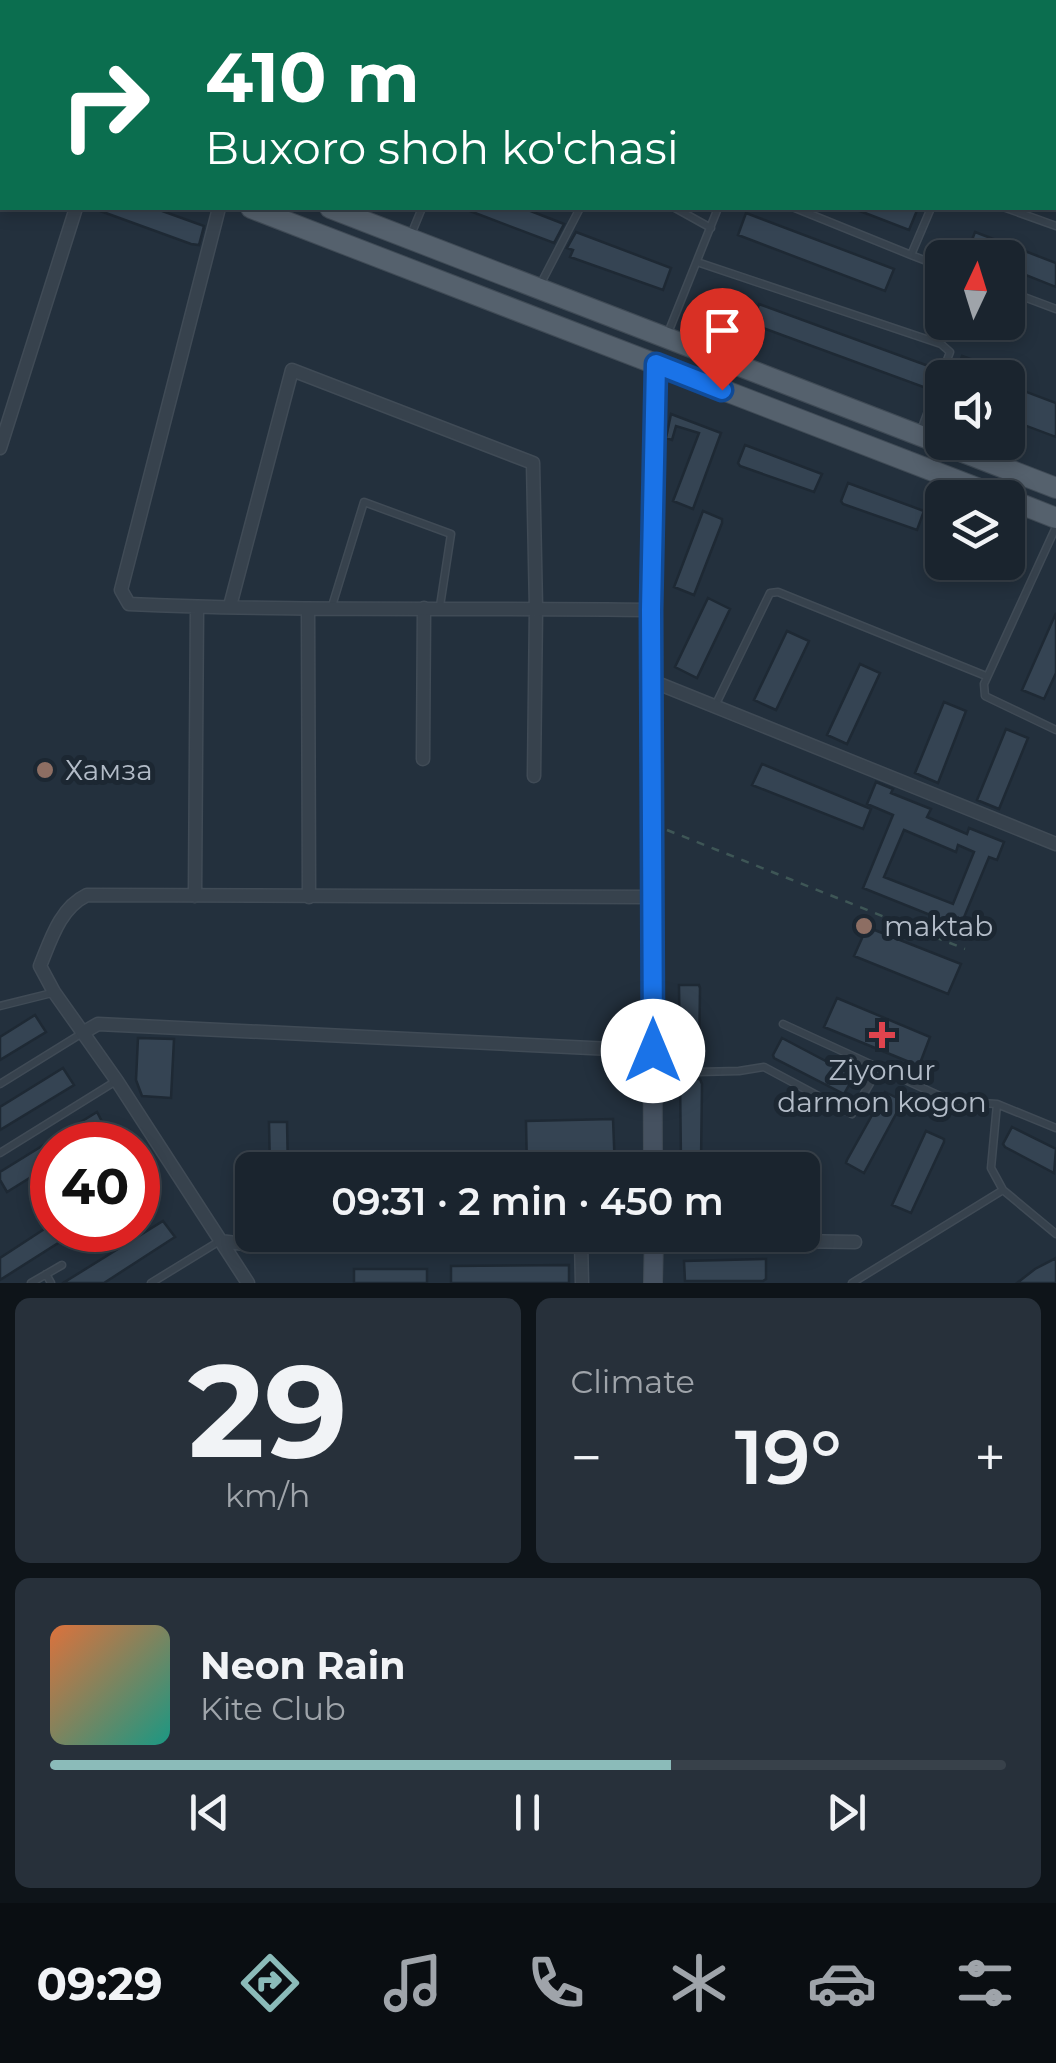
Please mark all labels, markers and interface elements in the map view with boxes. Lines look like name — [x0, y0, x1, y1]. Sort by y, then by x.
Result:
text: 410 m — [205, 34, 420, 120]
icon: right — [40, 40, 170, 170]
text: Buxoro shoh ko'chasi — [205, 120, 679, 175]
north arrow — [925, 240, 1025, 340]
map controls — [925, 240, 1025, 580]
pin — [680, 288, 765, 391]
icon: arrive — [695, 303, 750, 358]
button: sound — [925, 360, 1025, 460]
button: layers — [925, 480, 1025, 580]
place label: Хамза — [65, 753, 152, 787]
marker: Хамза — [34, 759, 56, 781]
place label: maktab — [884, 909, 993, 943]
marker: maktab — [853, 915, 875, 937]
position arrow — [601, 999, 705, 1103]
marker: Ziyonur darmon kogon — [869, 1022, 895, 1048]
place label: Ziyonur darmon kogon — [777, 1053, 987, 1119]
speed limit sign: 40 — [30, 1122, 160, 1252]
text: 09:31 · 2 min · 450 m — [331, 1178, 724, 1225]
text: 29 — [188, 1331, 348, 1490]
text: Climate — [571, 1362, 695, 1401]
text: 19° — [735, 1411, 842, 1503]
text: − — [571, 1424, 602, 1491]
text: + — [974, 1424, 1006, 1491]
text: km/h — [225, 1476, 310, 1515]
text: Neon Rain — [200, 1642, 405, 1689]
text: Kite Club — [200, 1689, 346, 1728]
icon: previous — [182, 1785, 237, 1840]
icon: pause — [500, 1785, 555, 1840]
icon: next — [819, 1785, 874, 1840]
icon: directions — [235, 1948, 305, 2018]
icon: music — [378, 1948, 448, 2018]
icon: phone — [521, 1948, 591, 2018]
icon: climate — [664, 1948, 734, 2018]
icon: car — [807, 1948, 877, 2018]
icon: filters — [950, 1948, 1020, 2018]
text: 09:29 — [36, 1956, 163, 2011]

